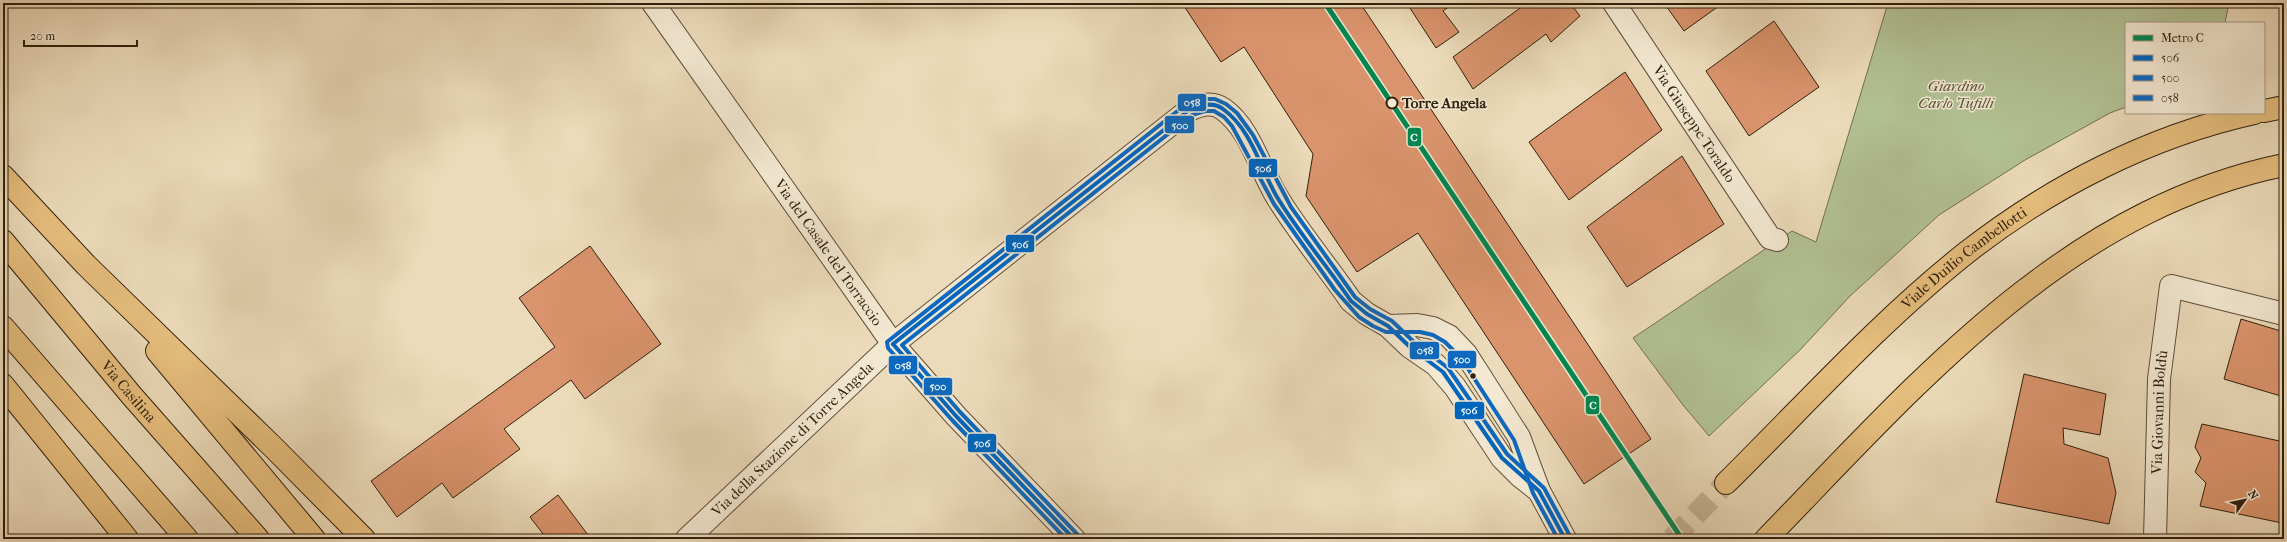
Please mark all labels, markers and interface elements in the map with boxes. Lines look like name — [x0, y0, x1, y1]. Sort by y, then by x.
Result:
scale bar — [24, 22, 137, 48]
legend — [2125, 22, 2265, 114]
text: 20 m — [30, 29, 55, 43]
text: Metro C — [2161, 31, 2204, 45]
text: 506 — [2161, 51, 2180, 65]
street label: Via Giuseppe Toraldo — [1648, 61, 1740, 186]
text: 500 — [2161, 71, 2179, 85]
park label: Giardino Carlo Tufilli — [1918, 77, 1995, 112]
text: 058 — [2161, 91, 2179, 105]
line badge: 058 — [1177, 93, 1207, 112]
place label: Torre Angela — [1401, 94, 1487, 112]
text: 058 — [1184, 96, 1201, 109]
marker: Torre Angela — [1385, 96, 1399, 110]
line badge: 500 — [1164, 115, 1195, 134]
text: 500 — [1172, 119, 1188, 132]
line badge: C — [1407, 127, 1422, 147]
text: C — [1410, 131, 1418, 144]
line badge: 506 — [1248, 158, 1278, 178]
text: 506 — [1255, 162, 1272, 175]
street label: Via del Casale del Torraccio — [770, 175, 887, 330]
street label: Viale Duilio Cambellotti — [1897, 203, 2031, 314]
line badge: 506 — [1005, 234, 1035, 253]
text: 506 — [1012, 238, 1029, 251]
line badge: 058 — [1409, 341, 1440, 360]
text: 058 — [1417, 344, 1434, 357]
street label: Via Giovanni Boldù — [2148, 349, 2172, 475]
line badge: 500 — [1447, 350, 1477, 369]
text: 500 — [1454, 353, 1470, 366]
line badge: 058 — [888, 355, 918, 375]
street label: Via Casilina — [97, 356, 161, 427]
street label: Via della Stazione di Torre Angela — [707, 358, 878, 521]
text: 058 — [895, 359, 912, 372]
unlabelled marker — [1468, 371, 1478, 381]
line badge: 500 — [923, 377, 953, 396]
text: 500 — [930, 380, 946, 393]
line badge: C — [1585, 395, 1600, 415]
text: C — [1589, 399, 1597, 412]
line badge: 506 — [1454, 401, 1485, 420]
text: 506 — [1461, 404, 1478, 417]
line badge: 506 — [967, 433, 997, 453]
text: 506 — [974, 437, 991, 450]
north arrow — [2225, 480, 2265, 520]
text: N — [2245, 488, 2261, 502]

